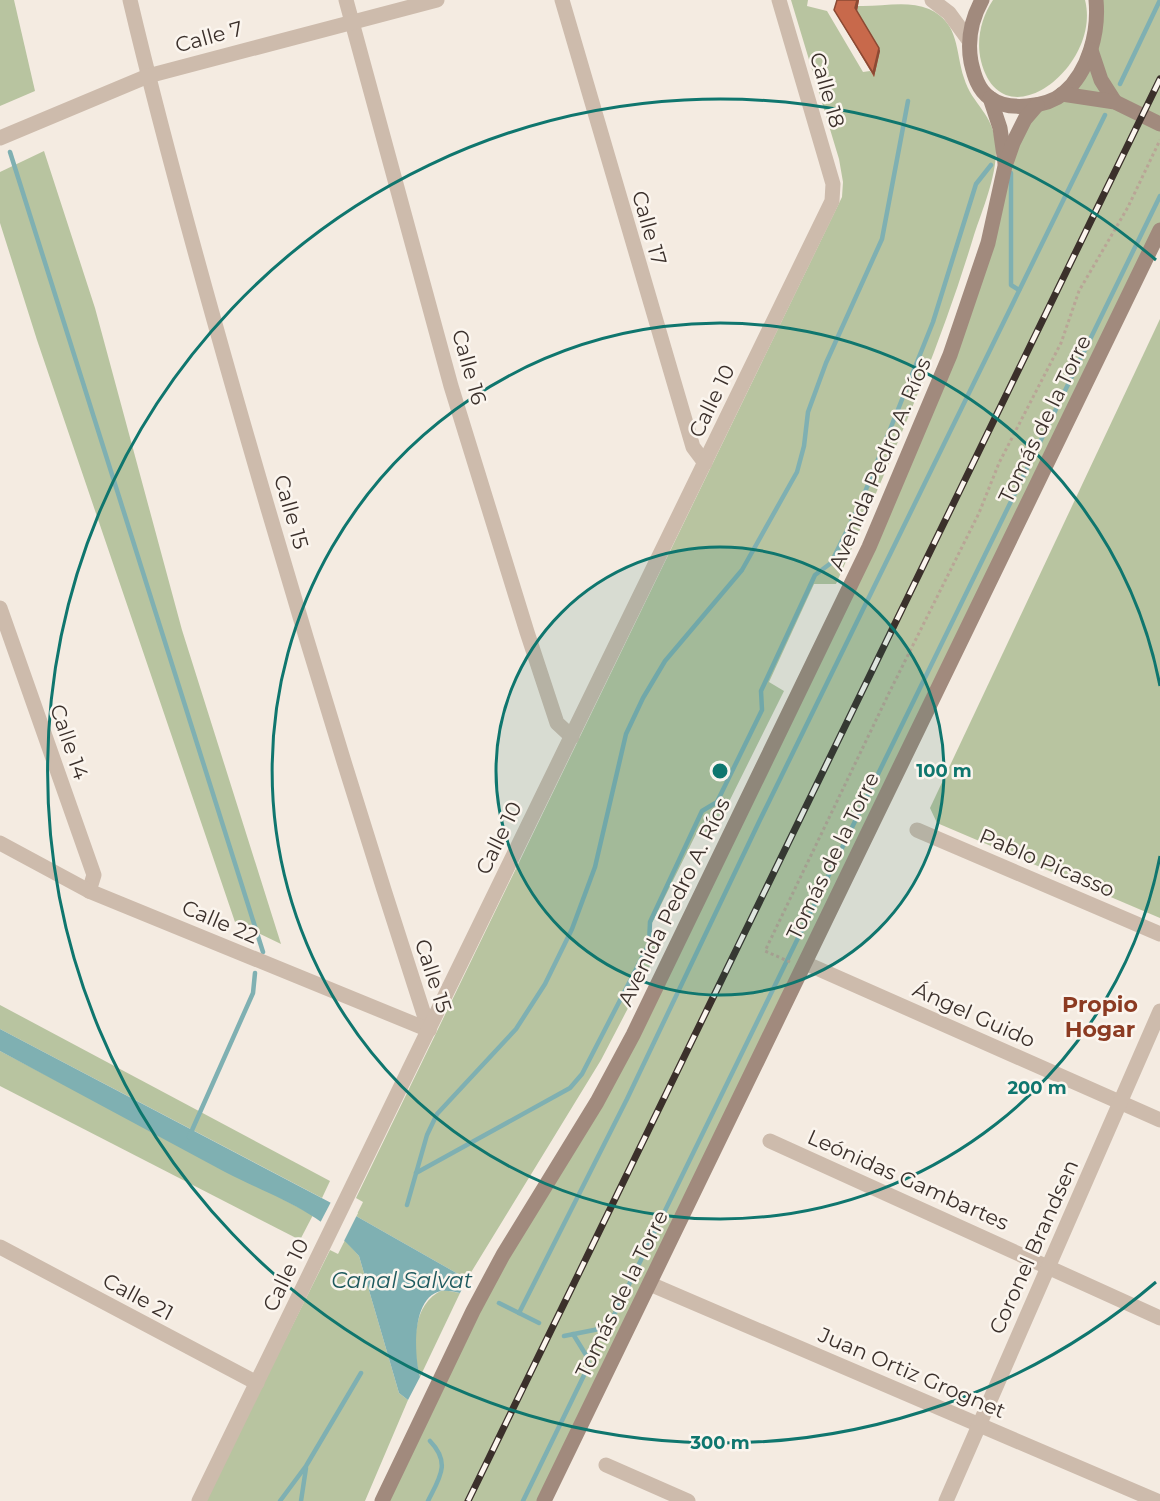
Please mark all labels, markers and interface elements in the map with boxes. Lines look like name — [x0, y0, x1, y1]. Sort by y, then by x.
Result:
street label: Calle 7 — [172, 16, 245, 58]
street label: Calle 18 — [805, 49, 850, 131]
street label: Calle 17 — [627, 188, 672, 268]
street label: Calle 16 — [447, 326, 492, 407]
street label: Tomás de la Torre — [993, 331, 1096, 507]
street label: Avenida Pedro A. Ríos — [823, 354, 936, 574]
street label: Calle 10 — [683, 360, 740, 441]
street label: Calle 15 — [269, 472, 314, 552]
street label: Calle 14 — [45, 701, 94, 783]
text: 100 m — [916, 760, 972, 782]
centre of rings — [710, 761, 730, 781]
street label: Tomás de la Torre — [781, 768, 884, 944]
street label: Avenida Pedro A. Ríos — [612, 793, 735, 1010]
street label: Calle 10 — [470, 797, 527, 878]
street label: Pablo Picasso — [976, 823, 1118, 902]
street label: Calle 22 — [178, 894, 262, 949]
street label: Calle 15 — [410, 936, 457, 1016]
street label: Ángel Guido — [909, 977, 1039, 1053]
district label: Propio Hogar — [1062, 991, 1138, 1043]
text: 200 m — [1007, 1077, 1067, 1099]
street label: Leónidas Gambartes — [804, 1124, 1013, 1235]
street label: Coronel Brandsen — [984, 1156, 1083, 1338]
street label: Tomás de la Torre — [570, 1206, 673, 1382]
street label: Calle 10 — [257, 1234, 314, 1315]
water label: Canal Salvat — [331, 1267, 473, 1294]
street label: Calle 21 — [99, 1268, 178, 1325]
street label: Juan Ortiz Grognet — [814, 1321, 1010, 1423]
text: 300 m — [689, 1432, 750, 1454]

